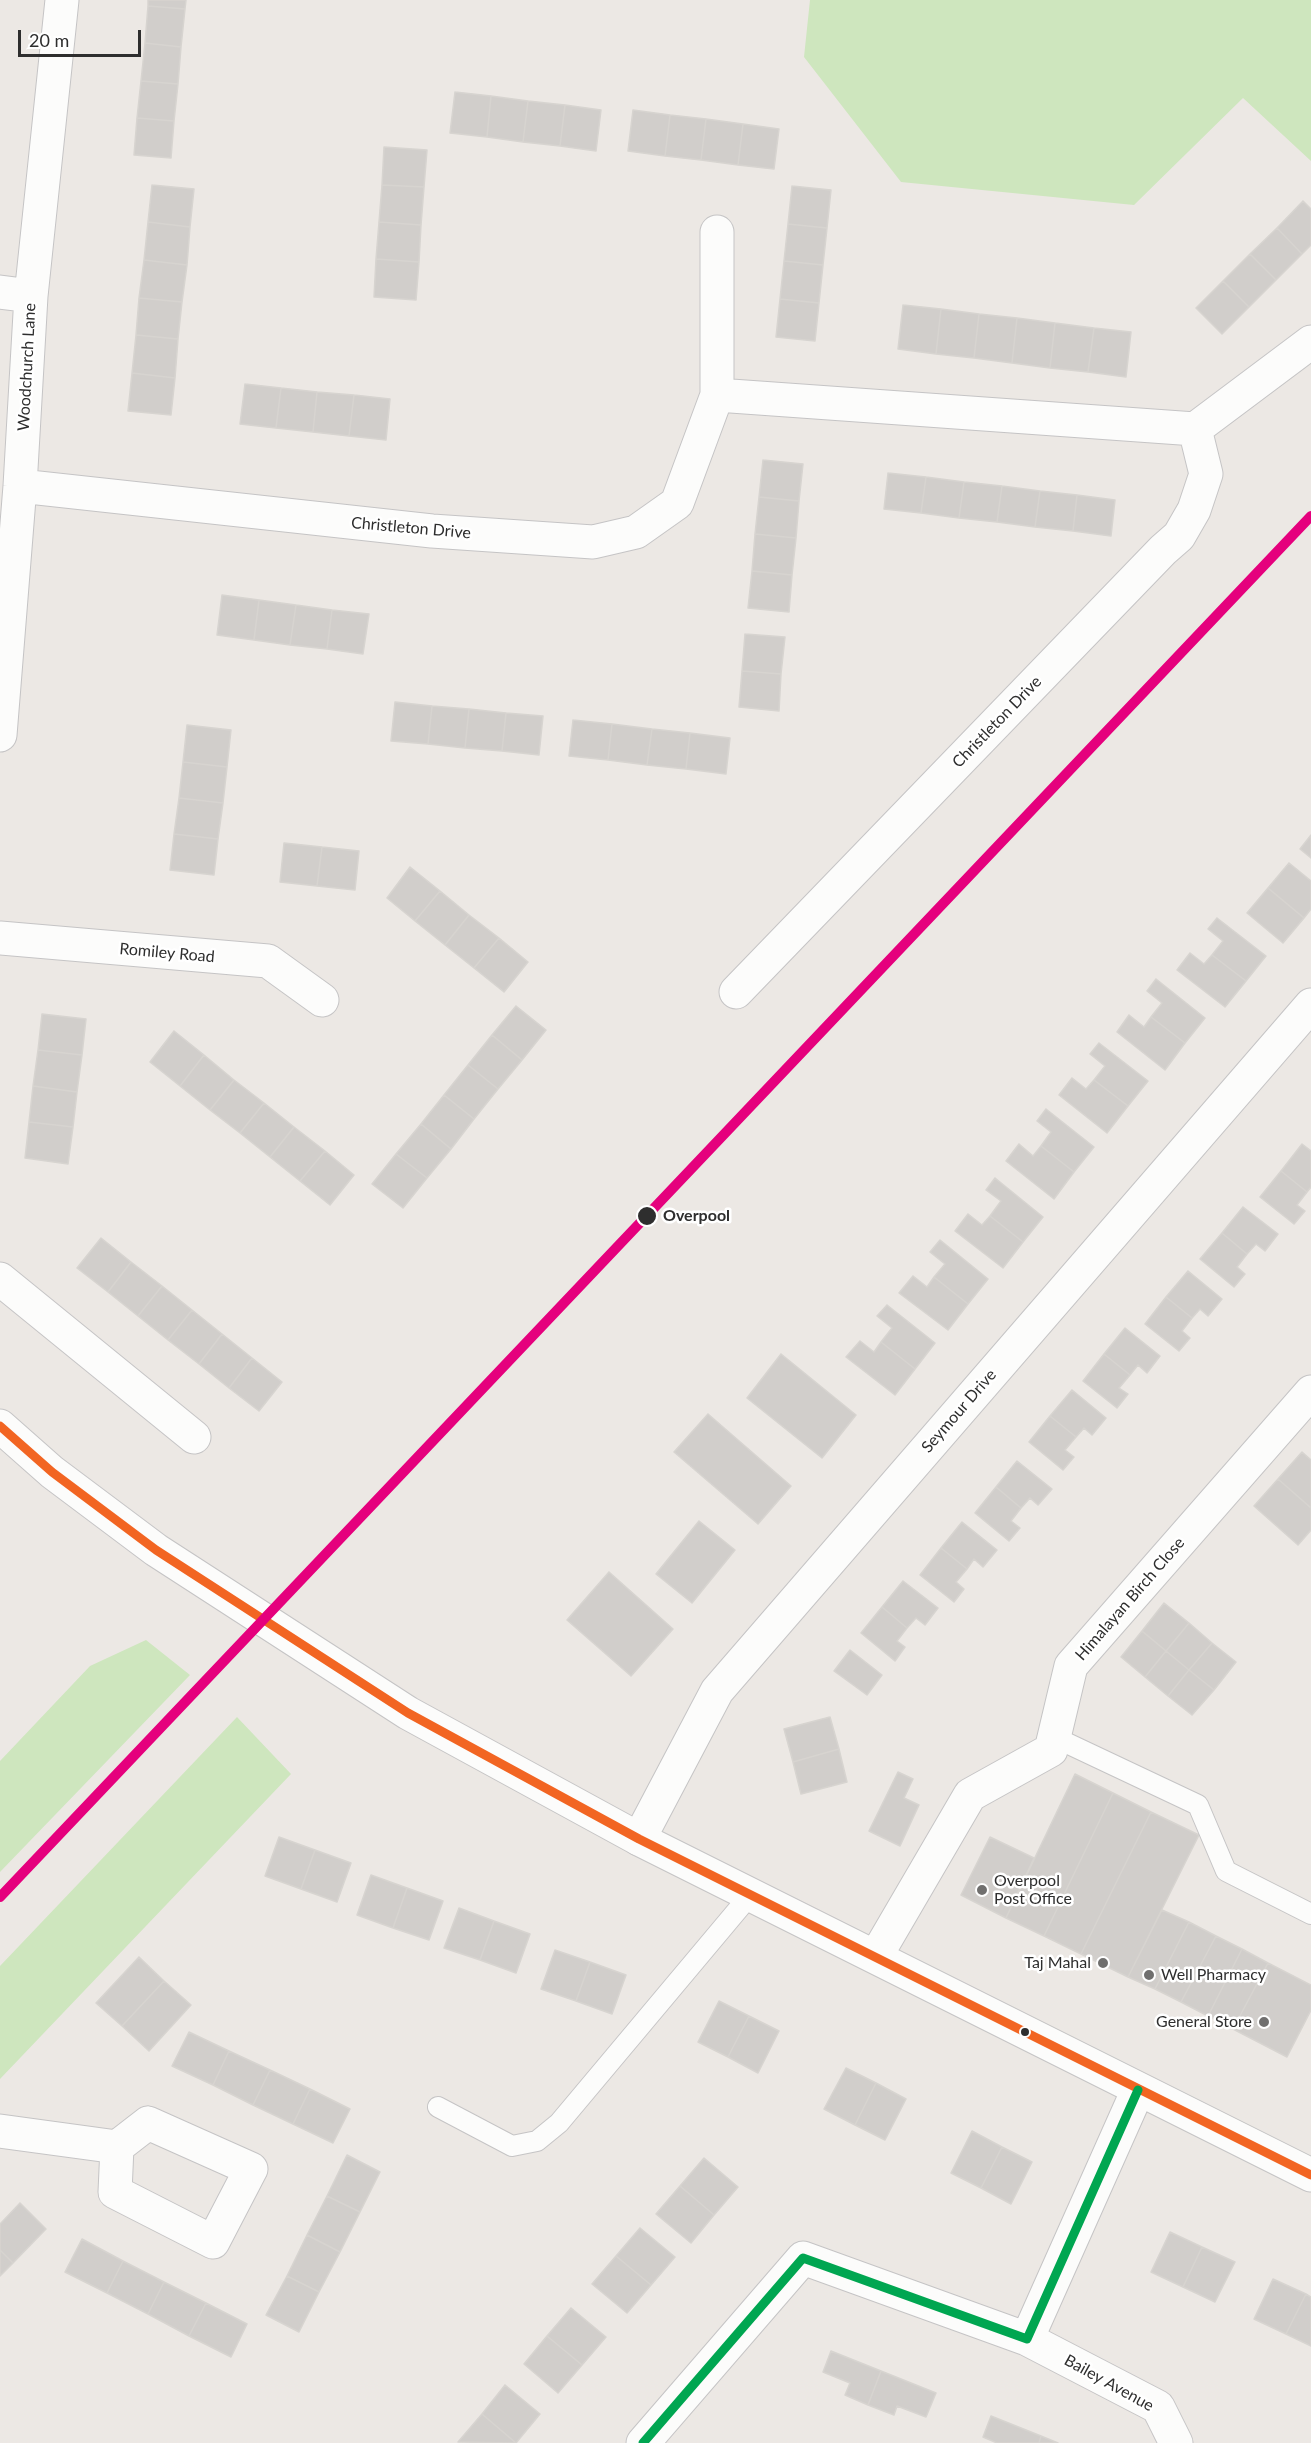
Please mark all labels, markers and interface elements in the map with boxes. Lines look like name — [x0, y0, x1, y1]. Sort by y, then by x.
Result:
scale bar — [21, 18, 144, 56]
text: 20 m — [29, 29, 69, 51]
street label: Woodchurch Lane — [14, 303, 40, 431]
street label: Christleton Drive — [350, 513, 472, 543]
street label: Christleton Drive — [948, 672, 1046, 772]
street label: Romiley Road — [119, 939, 215, 967]
marker: Overpool — [636, 1205, 658, 1227]
place label: Overpool — [663, 1206, 730, 1226]
street label: Seymour Drive — [918, 1365, 1000, 1457]
street label: Himalayan Birch Close — [1071, 1534, 1189, 1664]
place label: Overpool Post Office — [994, 1871, 1072, 1909]
marker: Overpool Post Office — [975, 1883, 989, 1897]
place label: Taj Mahal — [1024, 1953, 1091, 1973]
marker: Taj Mahal — [1096, 1956, 1110, 1970]
place label: Well Pharmacy — [1161, 1965, 1266, 1985]
marker: Well Pharmacy — [1142, 1968, 1156, 1982]
place label: General Store — [1156, 2012, 1252, 2032]
marker: General Store — [1257, 2015, 1271, 2029]
unlabelled marker — [1019, 2026, 1031, 2038]
street label: Bailey Avenue — [1061, 2351, 1157, 2415]

